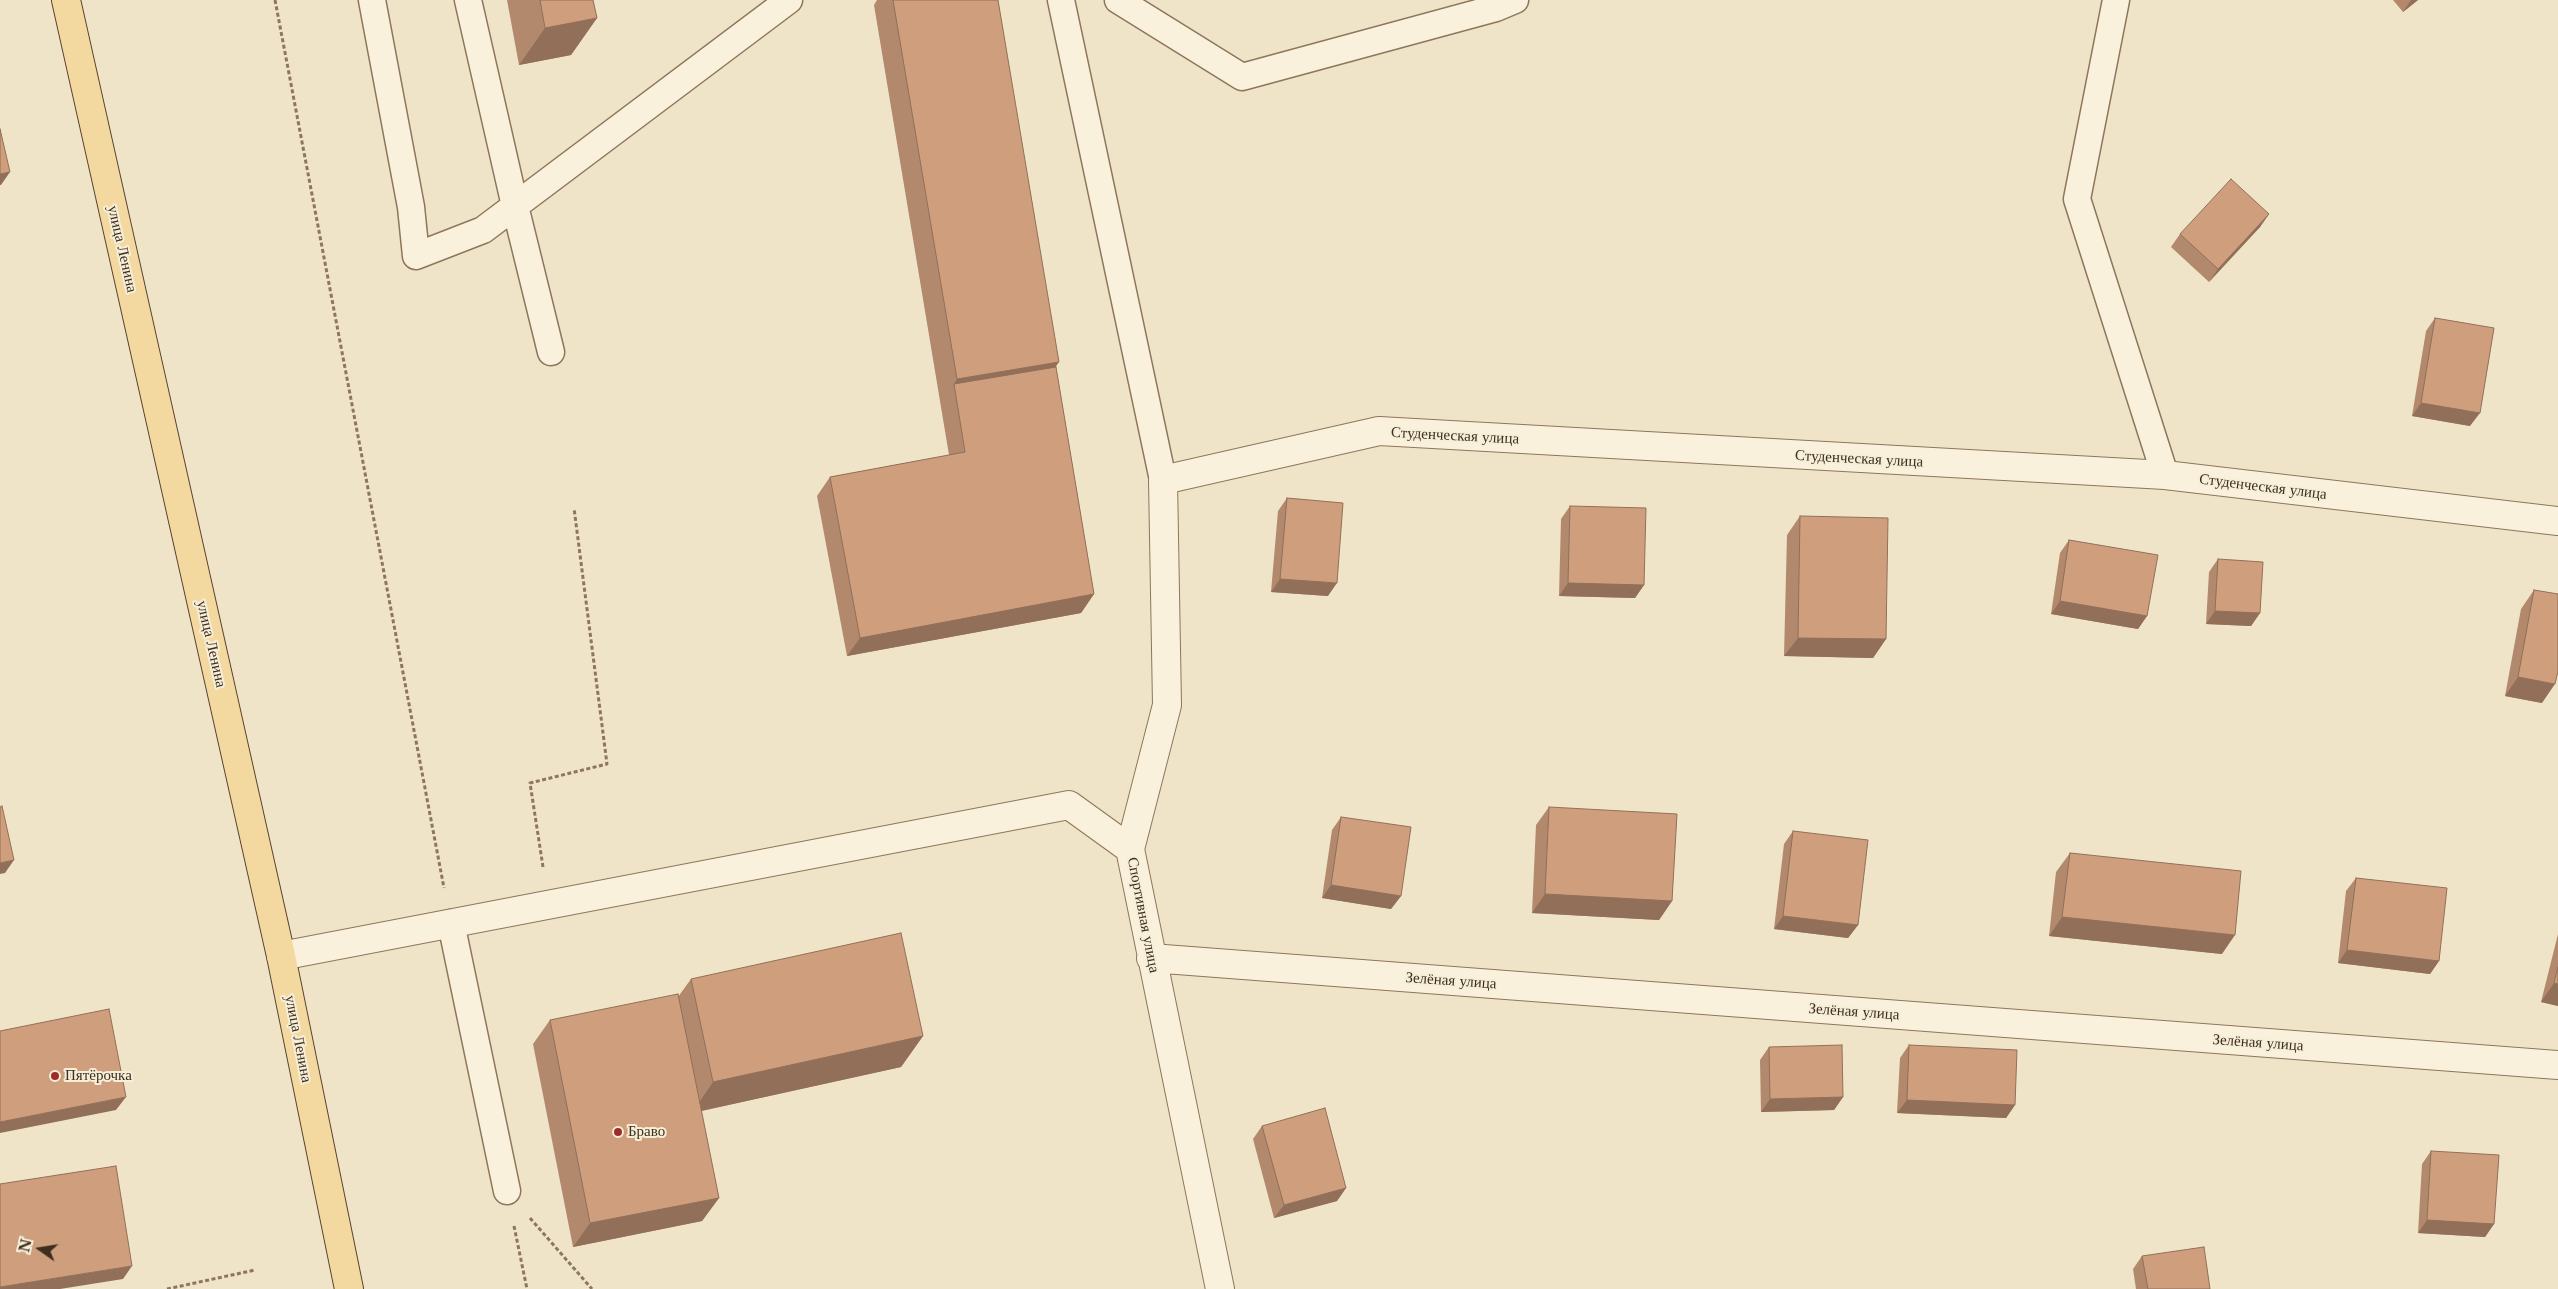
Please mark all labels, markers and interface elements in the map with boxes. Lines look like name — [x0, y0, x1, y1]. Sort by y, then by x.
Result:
street label: улица Ленина — [103, 204, 141, 294]
street label: Студенческая улица — [1391, 424, 1519, 448]
street label: Студенческая улица — [1795, 447, 1923, 471]
street label: Студенческая улица — [2198, 470, 2328, 504]
street label: улица Ленина — [192, 599, 230, 689]
street label: Спортивная улица — [1123, 856, 1163, 974]
street label: Зелёная улица — [1405, 969, 1497, 993]
street label: улица Ленина — [281, 994, 315, 1084]
street label: Зелёная улица — [1808, 1000, 1900, 1024]
street label: Зелёная улица — [2212, 1031, 2304, 1055]
place label: Пятёрочка — [65, 1067, 132, 1085]
marker: Пятёрочка — [49, 1070, 61, 1082]
place label: Браво — [628, 1123, 665, 1141]
marker: Браво — [612, 1126, 624, 1138]
north arrow — [15, 1224, 65, 1274]
text: N — [15, 1237, 36, 1254]

